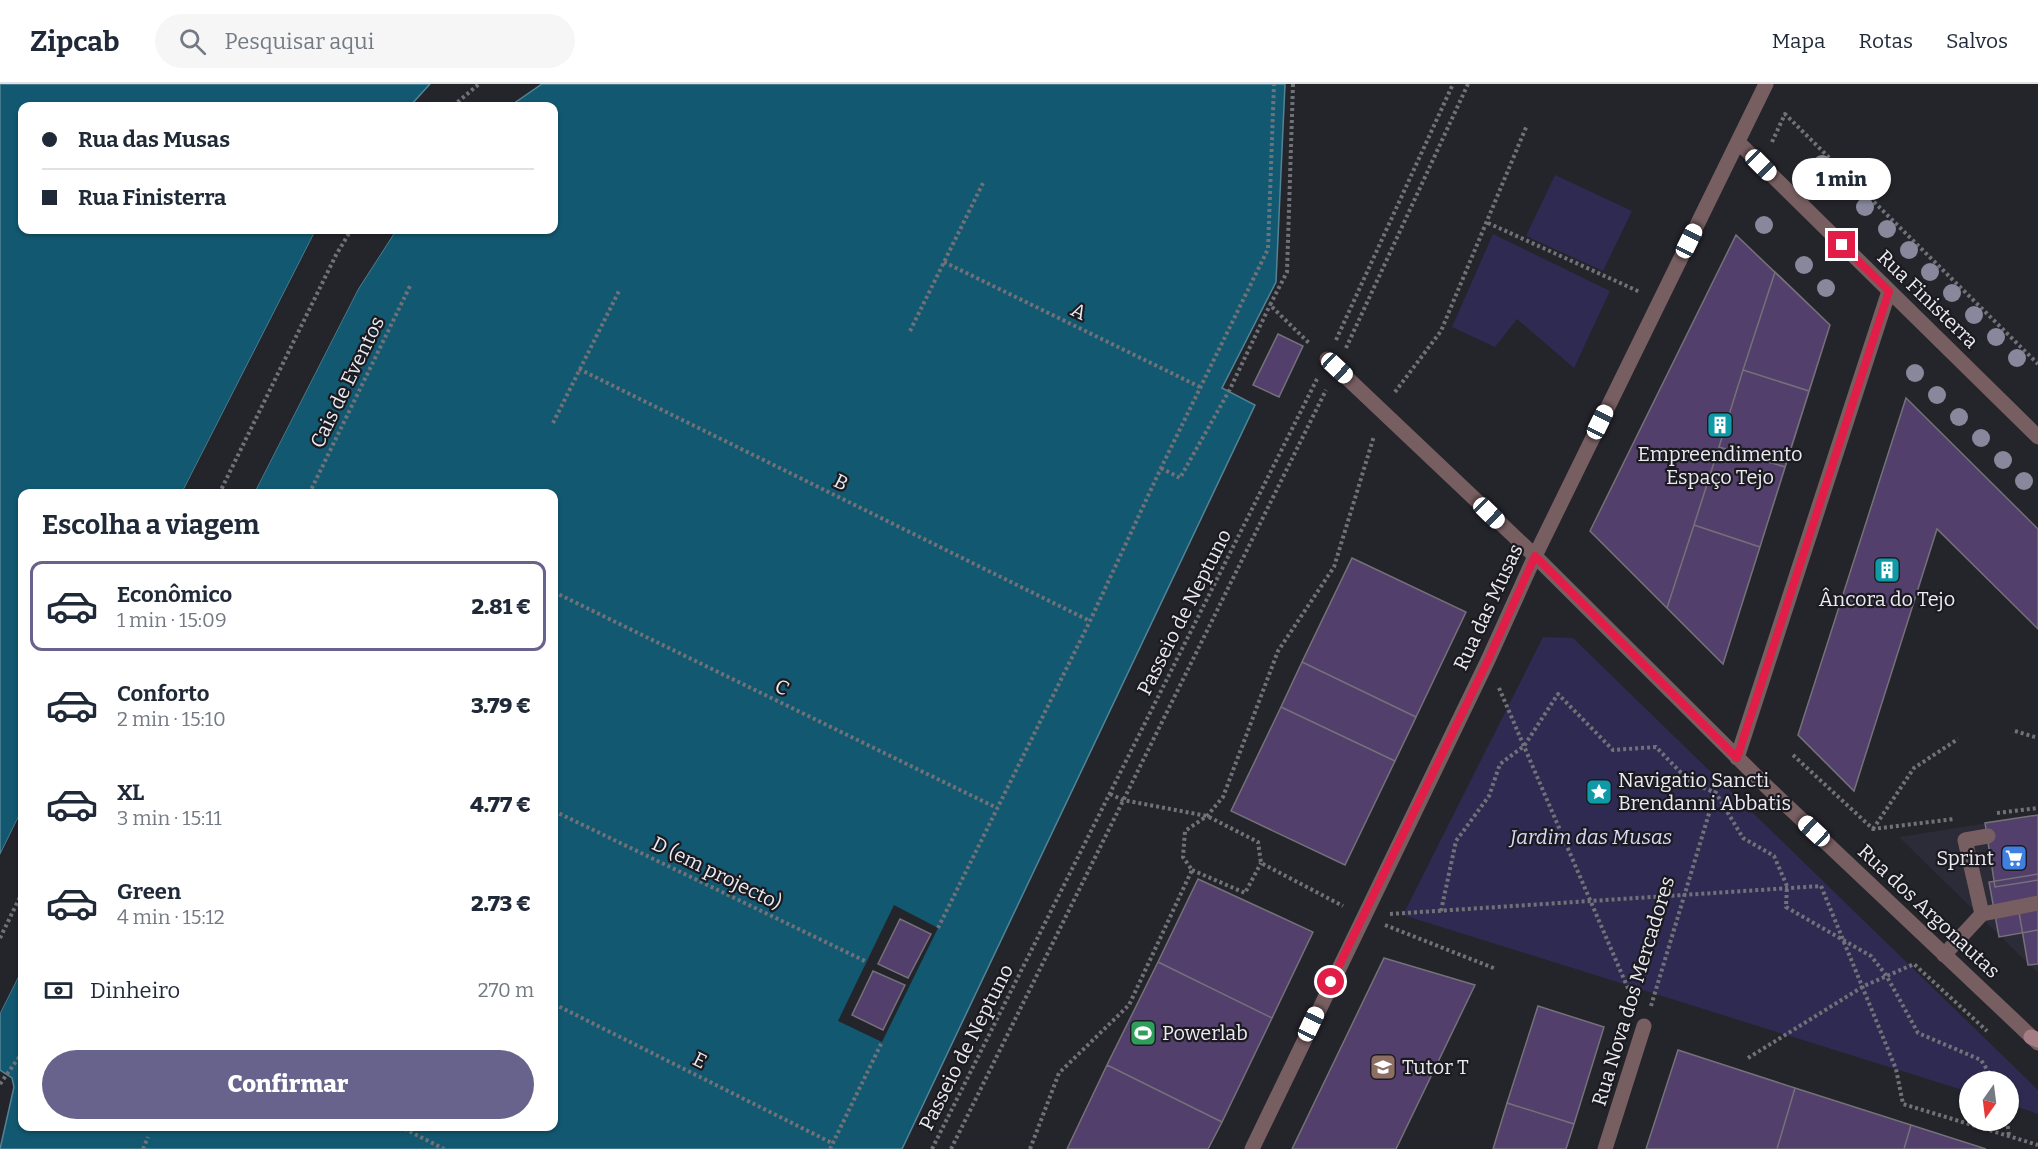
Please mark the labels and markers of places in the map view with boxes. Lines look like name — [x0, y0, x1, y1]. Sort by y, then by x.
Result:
building icon: Empreendimento Espaço Tejo — [1705, 410, 1735, 440]
place label: Empreendimento Espaço Tejo — [1637, 442, 1803, 490]
building icon: Âncora do Tejo — [1872, 555, 1902, 585]
place label: Âncora do Tejo — [1819, 587, 1955, 612]
place label: Navigatio Sancti Brendanni Abbatis — [1618, 768, 1791, 815]
place icon: Navigatio Sancti Brendanni Abbatis — [1584, 777, 1614, 807]
supermarket icon: Sprint — [1999, 843, 2029, 873]
place label: Sprint — [1936, 846, 1994, 870]
sports icon: Powerlab — [1128, 1018, 1158, 1048]
place label: Powerlab — [1162, 1021, 1248, 1045]
school or university icon: Tutor T — [1368, 1052, 1398, 1082]
place label: Tutor T — [1402, 1055, 1469, 1079]

